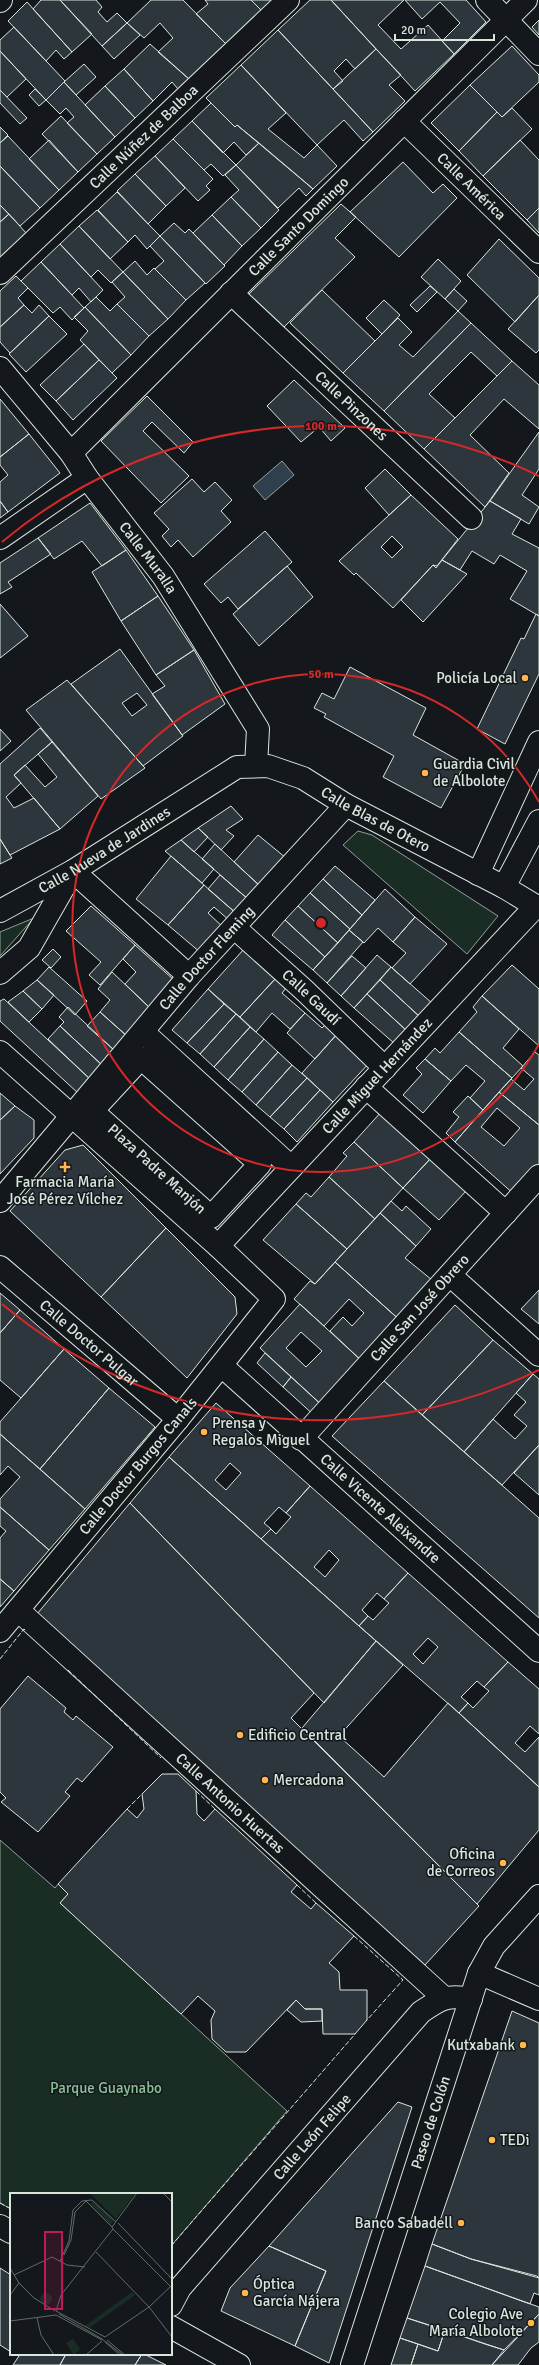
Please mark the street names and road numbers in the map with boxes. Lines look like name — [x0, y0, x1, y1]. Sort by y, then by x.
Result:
street label: Calle Núñez de Balboa — [86, 81, 202, 193]
street label: Calle América — [433, 149, 510, 224]
street label: Calle Santo Domingo — [245, 173, 352, 280]
street label: Calle Pinzones — [311, 367, 392, 445]
street label: Calle Muralla — [115, 518, 181, 597]
street label: Calle Blas de Otero — [318, 783, 433, 856]
street label: Calle Nueva de Jardines — [35, 802, 174, 897]
street label: Calle Doctor Fleming — [155, 902, 258, 1014]
street label: Calle Gaudí — [278, 966, 344, 1029]
street label: Calle Miguel Hernández — [318, 1014, 436, 1138]
street label: Plaza Padre Manjón — [104, 1120, 210, 1218]
street label: Calle San José Obrero — [366, 1250, 473, 1365]
street label: Calle Doctor Pulgar — [36, 1296, 142, 1390]
street label: Calle Doctor Burgos Canals — [75, 1393, 201, 1538]
street label: Calle Vicente Aleixandre — [317, 1450, 444, 1567]
street label: Calle Antonio Huertas — [172, 1749, 289, 1858]
street label: Paseo de Colón — [407, 2074, 454, 2171]
street label: Calle León Felipe — [269, 2090, 355, 2184]

